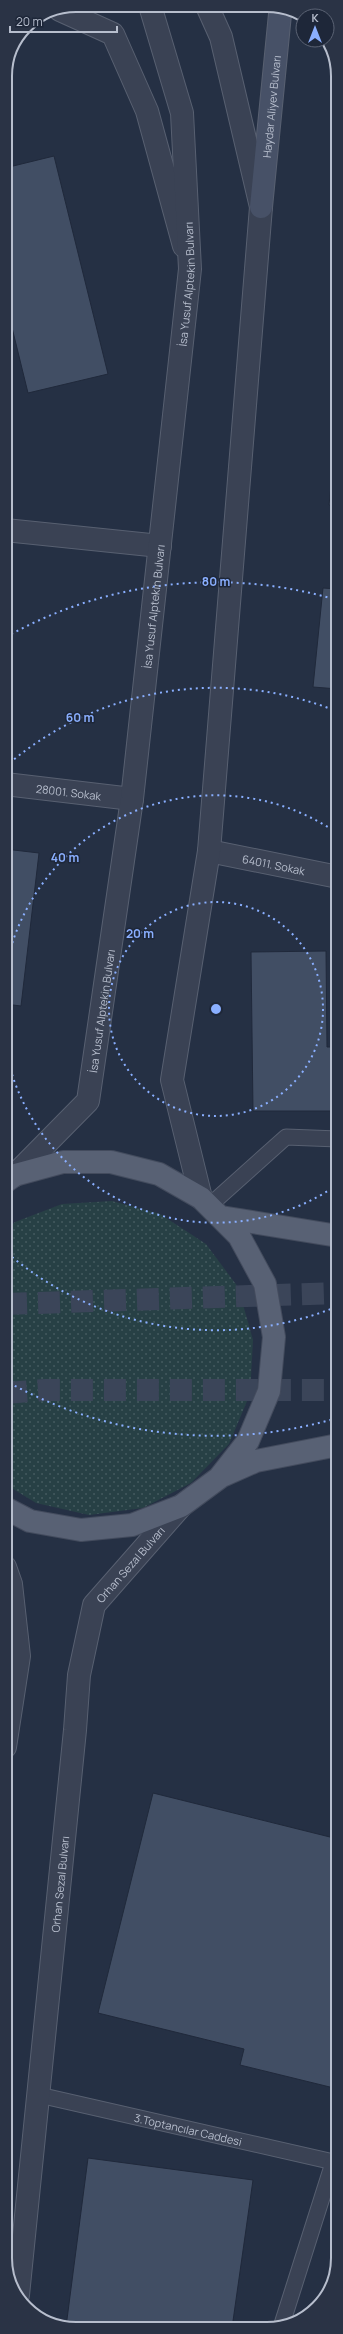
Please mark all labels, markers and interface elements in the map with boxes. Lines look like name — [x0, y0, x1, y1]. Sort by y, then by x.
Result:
scale bar — [10, 8, 117, 34]
north arrow — [295, 8, 335, 48]
text: K — [311, 10, 319, 25]
text: 20 m — [16, 13, 43, 30]
street label: Haydar Aliyev Bulvarı — [258, 54, 283, 159]
street label: İsa Yusuf Alptekin Bulvarı — [174, 222, 198, 347]
street label: İsa Yusuf Alptekin Bulvarı — [139, 544, 167, 669]
text: 80 m — [202, 573, 230, 590]
text: 60 m — [66, 709, 94, 726]
street label: 28001. Sokak — [35, 780, 102, 803]
text: 40 m — [51, 849, 79, 866]
street label: 64011. Sokak — [241, 850, 307, 878]
text: 20 m — [126, 925, 154, 942]
street label: İsa Yusuf Alptekin Bulvarı — [85, 948, 118, 1074]
centre of rings — [209, 1002, 223, 1016]
street label: Orhan Sezal Bulvarı — [92, 1523, 167, 1605]
street label: Orhan Sezal Bulvarı — [47, 1835, 72, 1933]
street label: 3.Toptancılar Caddesi — [133, 2109, 243, 2148]

